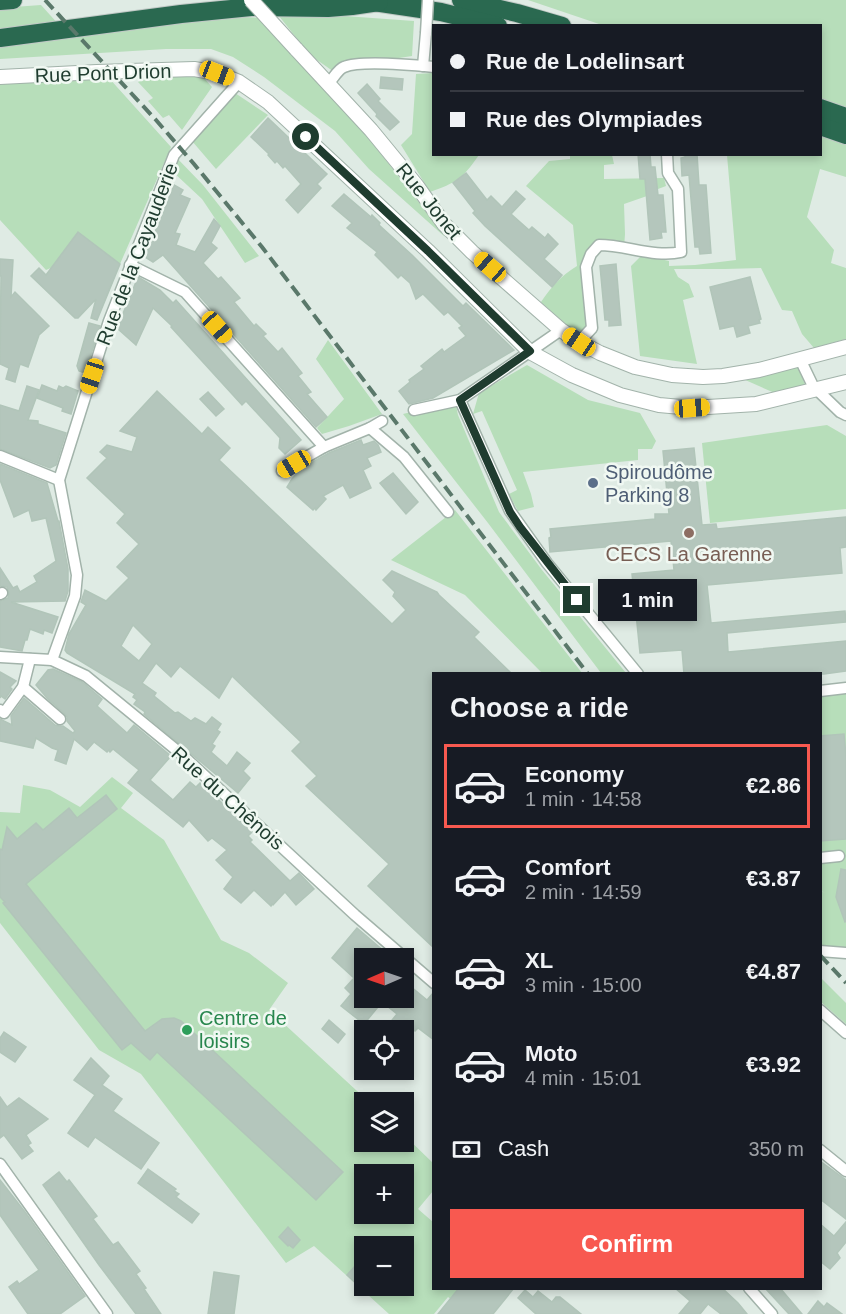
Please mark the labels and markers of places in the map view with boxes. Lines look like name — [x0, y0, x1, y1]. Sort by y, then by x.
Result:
place label: Spiroudôme Parking 8 — [605, 461, 713, 506]
marker: Spiroudôme Parking 8 — [586, 476, 600, 490]
marker: CECS La Garenne — [682, 526, 696, 540]
place label: CECS La Garenne — [606, 543, 772, 565]
place label: Centre de loisirs — [199, 1007, 287, 1052]
marker: Centre de loisirs — [180, 1023, 194, 1037]

